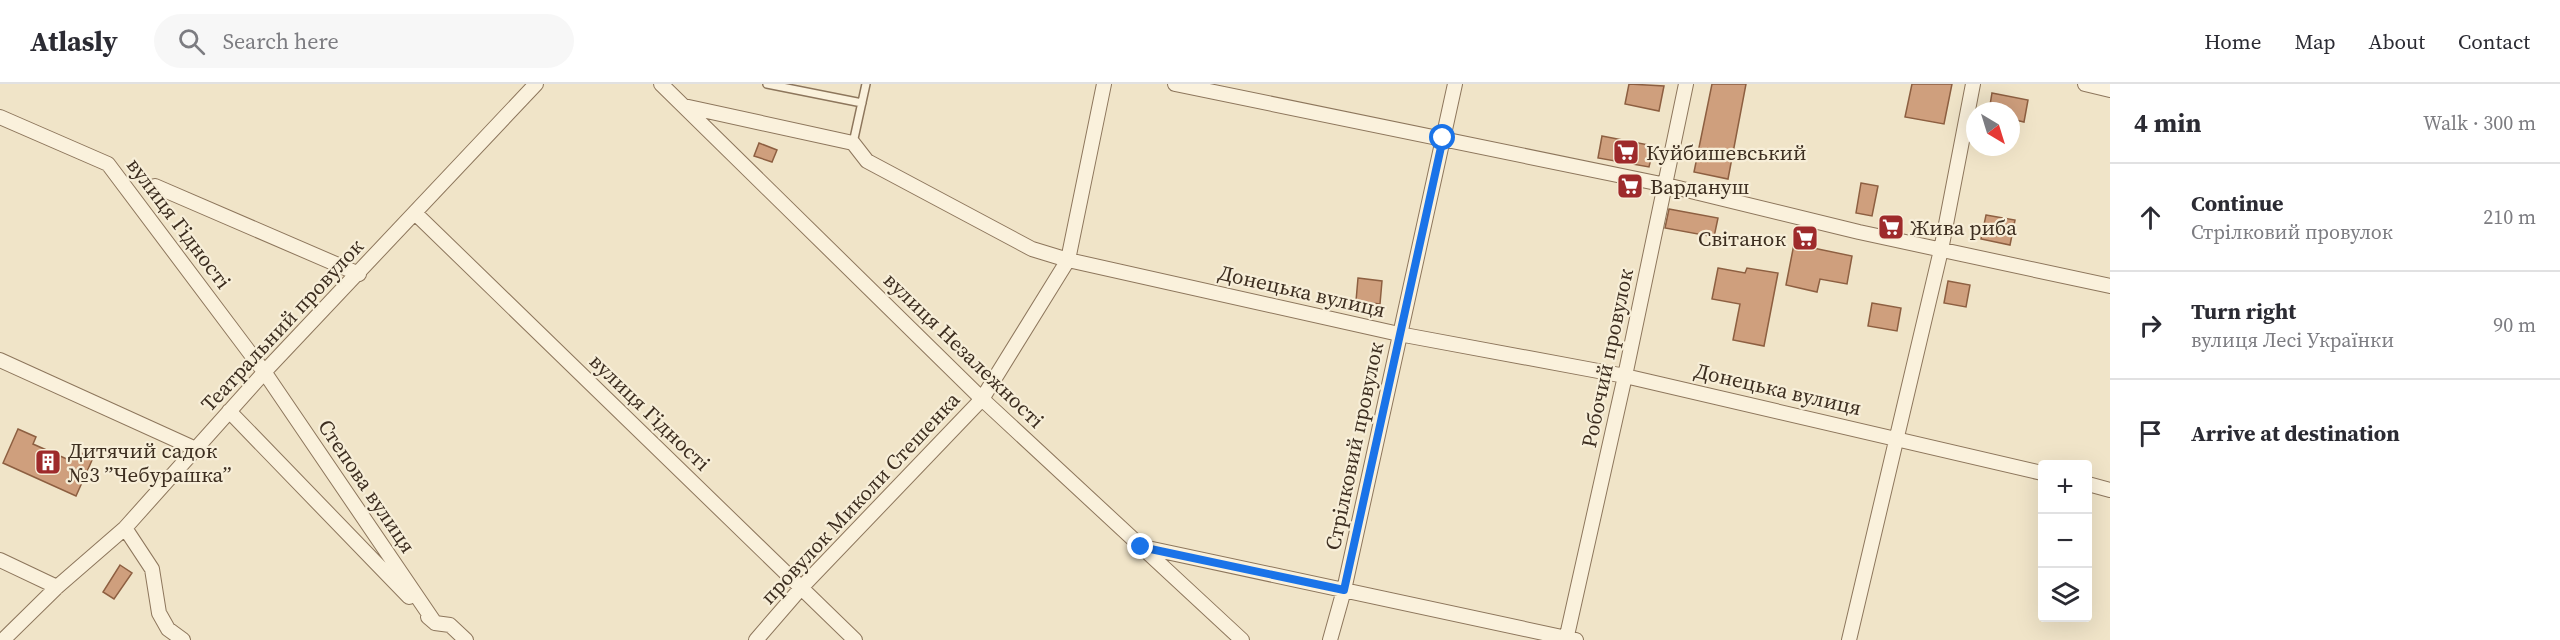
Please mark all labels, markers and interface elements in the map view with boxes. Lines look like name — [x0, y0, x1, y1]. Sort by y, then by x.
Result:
search box — [154, 14, 574, 68]
text: Atlasly — [30, 22, 118, 60]
icon: search — [175, 25, 208, 58]
text: Search here — [223, 26, 339, 56]
text: Home — [2204, 27, 2262, 56]
text: Map — [2295, 27, 2336, 56]
text: About — [2369, 27, 2425, 56]
text: Contact — [2458, 27, 2530, 56]
north arrow — [1966, 102, 2020, 156]
text: 4 min — [2134, 105, 2201, 141]
text: Walk · 300 m — [2423, 109, 2536, 137]
route start — [1429, 124, 1455, 150]
supermarket icon: Куйбишевський — [1611, 137, 1641, 167]
place label: Куйбишевський — [1646, 138, 1807, 167]
street label: вулиця Гідності — [120, 151, 238, 295]
supermarket icon: Вардануш — [1615, 171, 1645, 201]
place label: Вардануш — [1650, 172, 1749, 201]
text: Continue — [2191, 188, 2284, 218]
icon: ahead — [2134, 201, 2167, 234]
text: 210 m — [2483, 203, 2536, 231]
supermarket icon: Жива риба — [1876, 212, 1906, 242]
place label: Жива риба — [1910, 213, 2017, 242]
text: Стрілковий провулок — [2191, 218, 2393, 246]
supermarket icon: Світанок — [1790, 223, 1820, 253]
place label: Світанок — [1698, 224, 1786, 253]
street label: Театральний провулок — [194, 232, 370, 418]
street label: Донецька вулиця — [1216, 258, 1388, 324]
street label: вулиця Незалежності — [877, 266, 1051, 434]
street label: Робочий провулок — [1574, 266, 1640, 450]
text: Turn right — [2191, 296, 2296, 326]
icon: right — [2134, 309, 2167, 342]
text: 90 m — [2493, 311, 2536, 339]
text: вулиця Лесі Українки — [2191, 326, 2394, 354]
street label: Стрілковий провулок — [1318, 339, 1390, 553]
street label: вулиця Гідності — [583, 347, 717, 477]
street label: Донецька вулиця — [1692, 356, 1864, 422]
street label: провулок Миколи Стешенка — [754, 385, 966, 610]
street label: Степова вулиця — [311, 413, 423, 559]
icon: arrive — [2134, 417, 2167, 450]
text: Arrive at destination — [2191, 418, 2400, 448]
place label: Дитячий садок №3 ”Чебурашка” — [67, 436, 231, 489]
building icon: Дитячий садок №3 ”Чебурашка” — [33, 447, 63, 477]
map controls — [2038, 460, 2092, 622]
button: + — [2038, 460, 2092, 514]
button: − — [2038, 514, 2092, 568]
route end — [1127, 533, 1153, 559]
button: layers — [2038, 568, 2092, 622]

